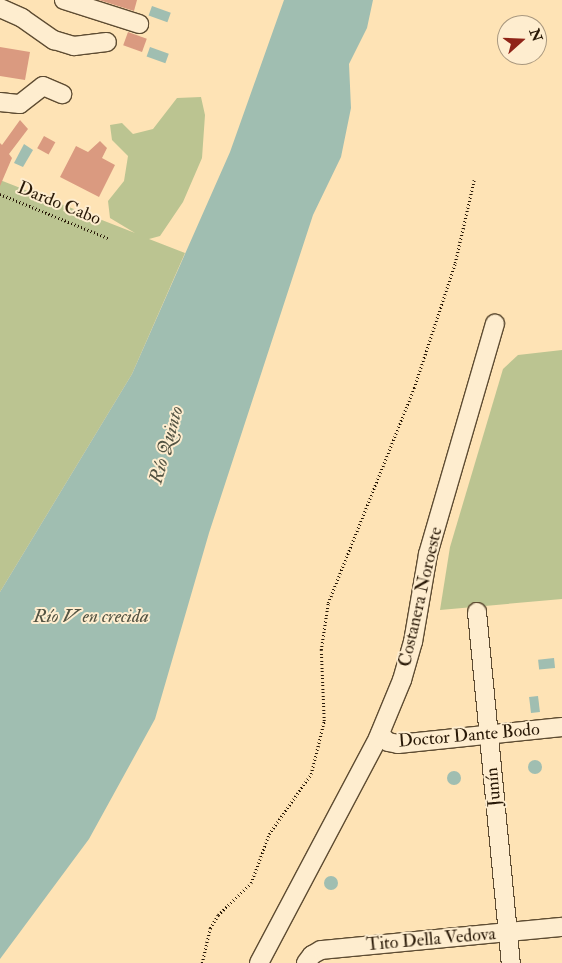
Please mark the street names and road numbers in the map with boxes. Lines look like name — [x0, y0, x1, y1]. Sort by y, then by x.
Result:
street label: Dardo Cabo — [14, 178, 104, 230]
street label: Costanera Noroeste — [394, 525, 448, 669]
street label: Doctor Dante Bodo — [397, 719, 541, 753]
street label: Junín — [482, 766, 506, 808]
street label: Tito Della Vedova — [365, 924, 497, 956]

